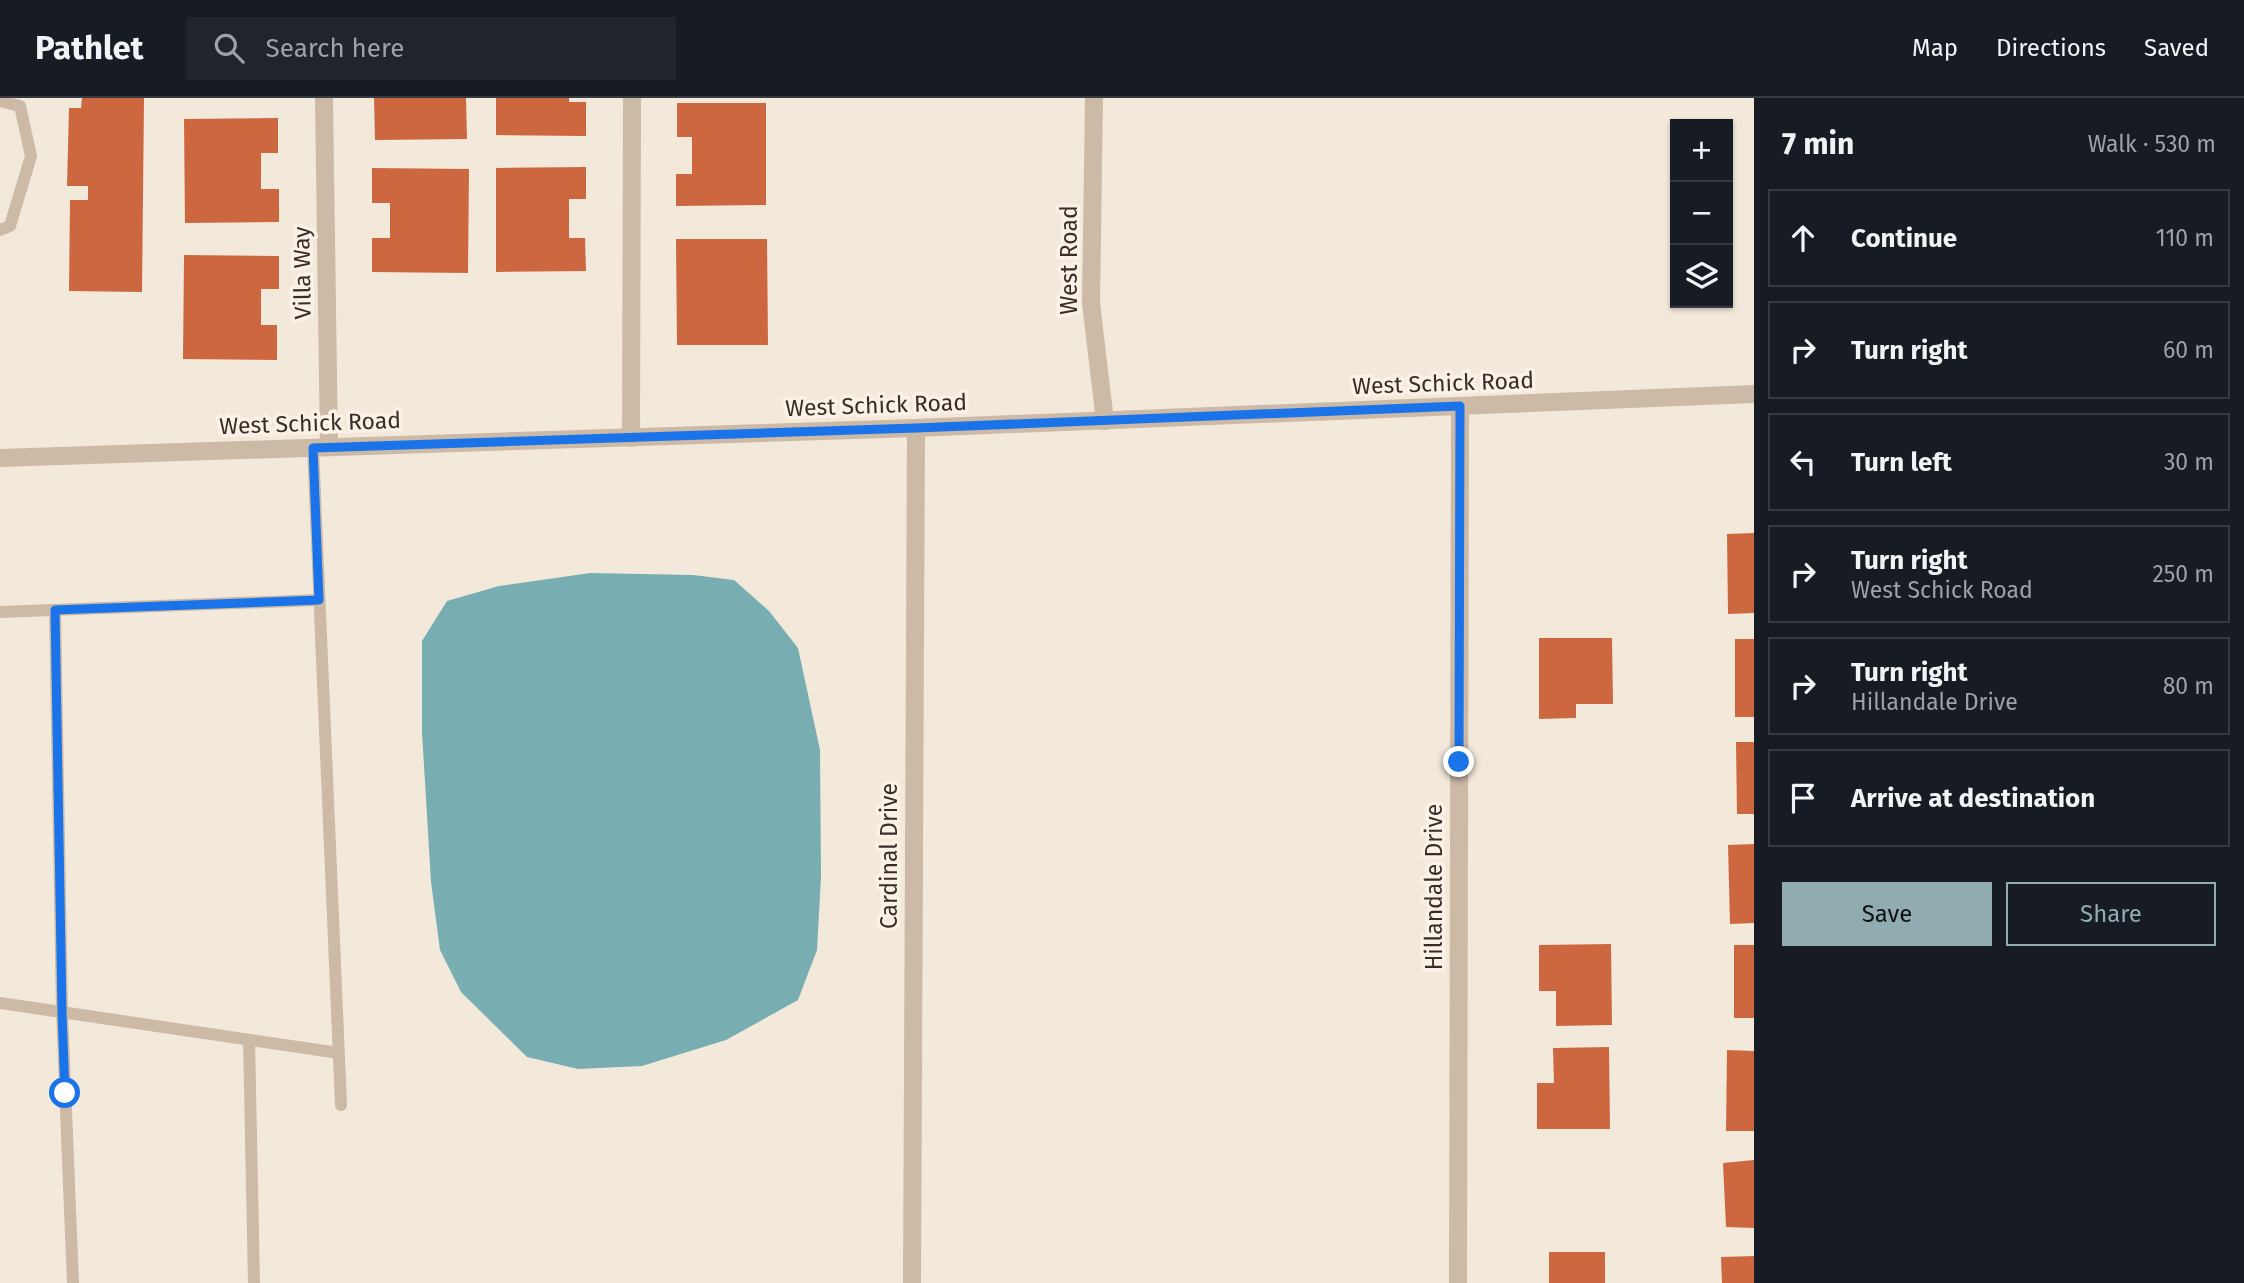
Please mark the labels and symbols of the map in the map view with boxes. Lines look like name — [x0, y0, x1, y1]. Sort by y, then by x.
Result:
street label: West Road — [1055, 205, 1083, 315]
street label: Villa Way — [287, 226, 317, 320]
street label: West Schick Road — [1352, 366, 1534, 400]
street label: West Schick Road — [785, 388, 967, 422]
street label: West Schick Road — [219, 406, 401, 440]
route end — [1443, 746, 1474, 777]
street label: Cardinal Drive — [875, 783, 903, 929]
street label: Hillandale Drive — [1420, 804, 1448, 970]
route start — [49, 1077, 80, 1108]

